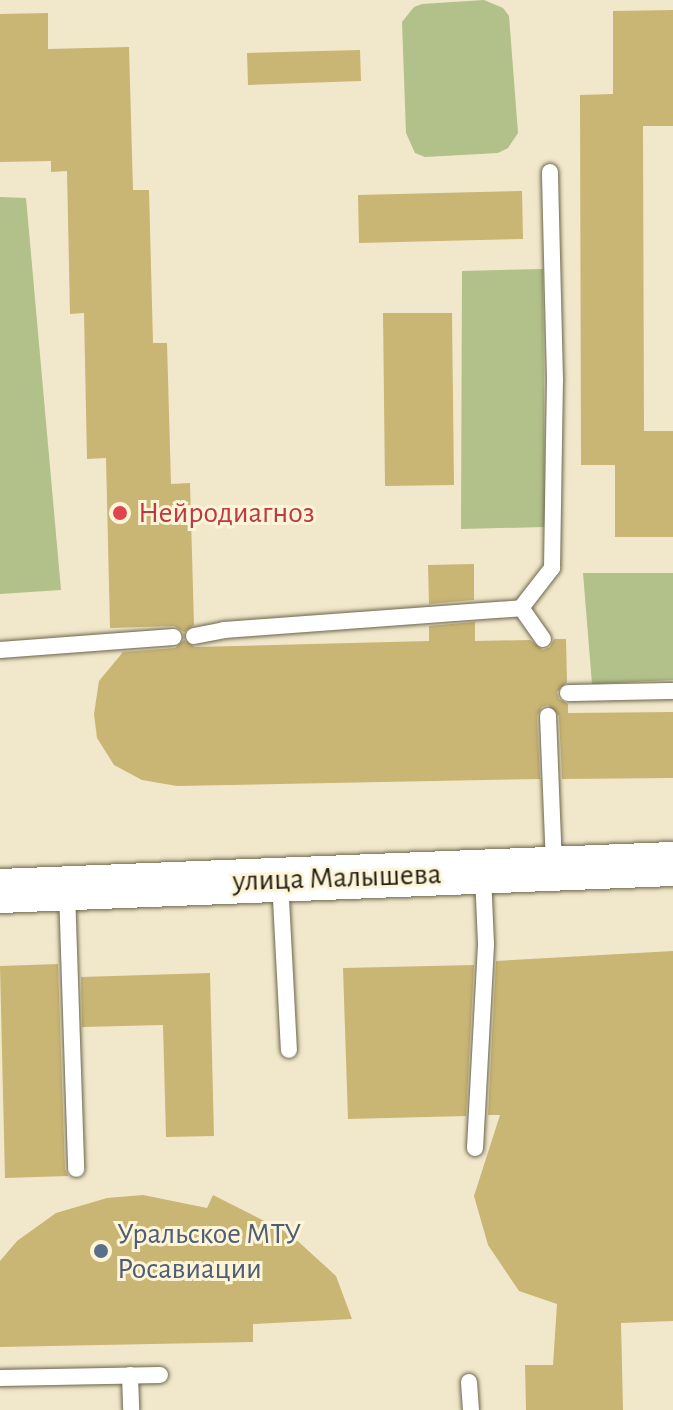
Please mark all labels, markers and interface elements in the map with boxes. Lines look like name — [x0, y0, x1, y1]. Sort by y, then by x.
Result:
place label: Нейродиагноз — [138, 495, 315, 531]
marker: Нейродиагноз — [109, 502, 131, 524]
street label: улица Малышева — [232, 856, 442, 900]
place label: Уральское МТУ Росавиации — [117, 1216, 301, 1286]
marker: Уральское МТУ Росавиации — [92, 1242, 110, 1260]

